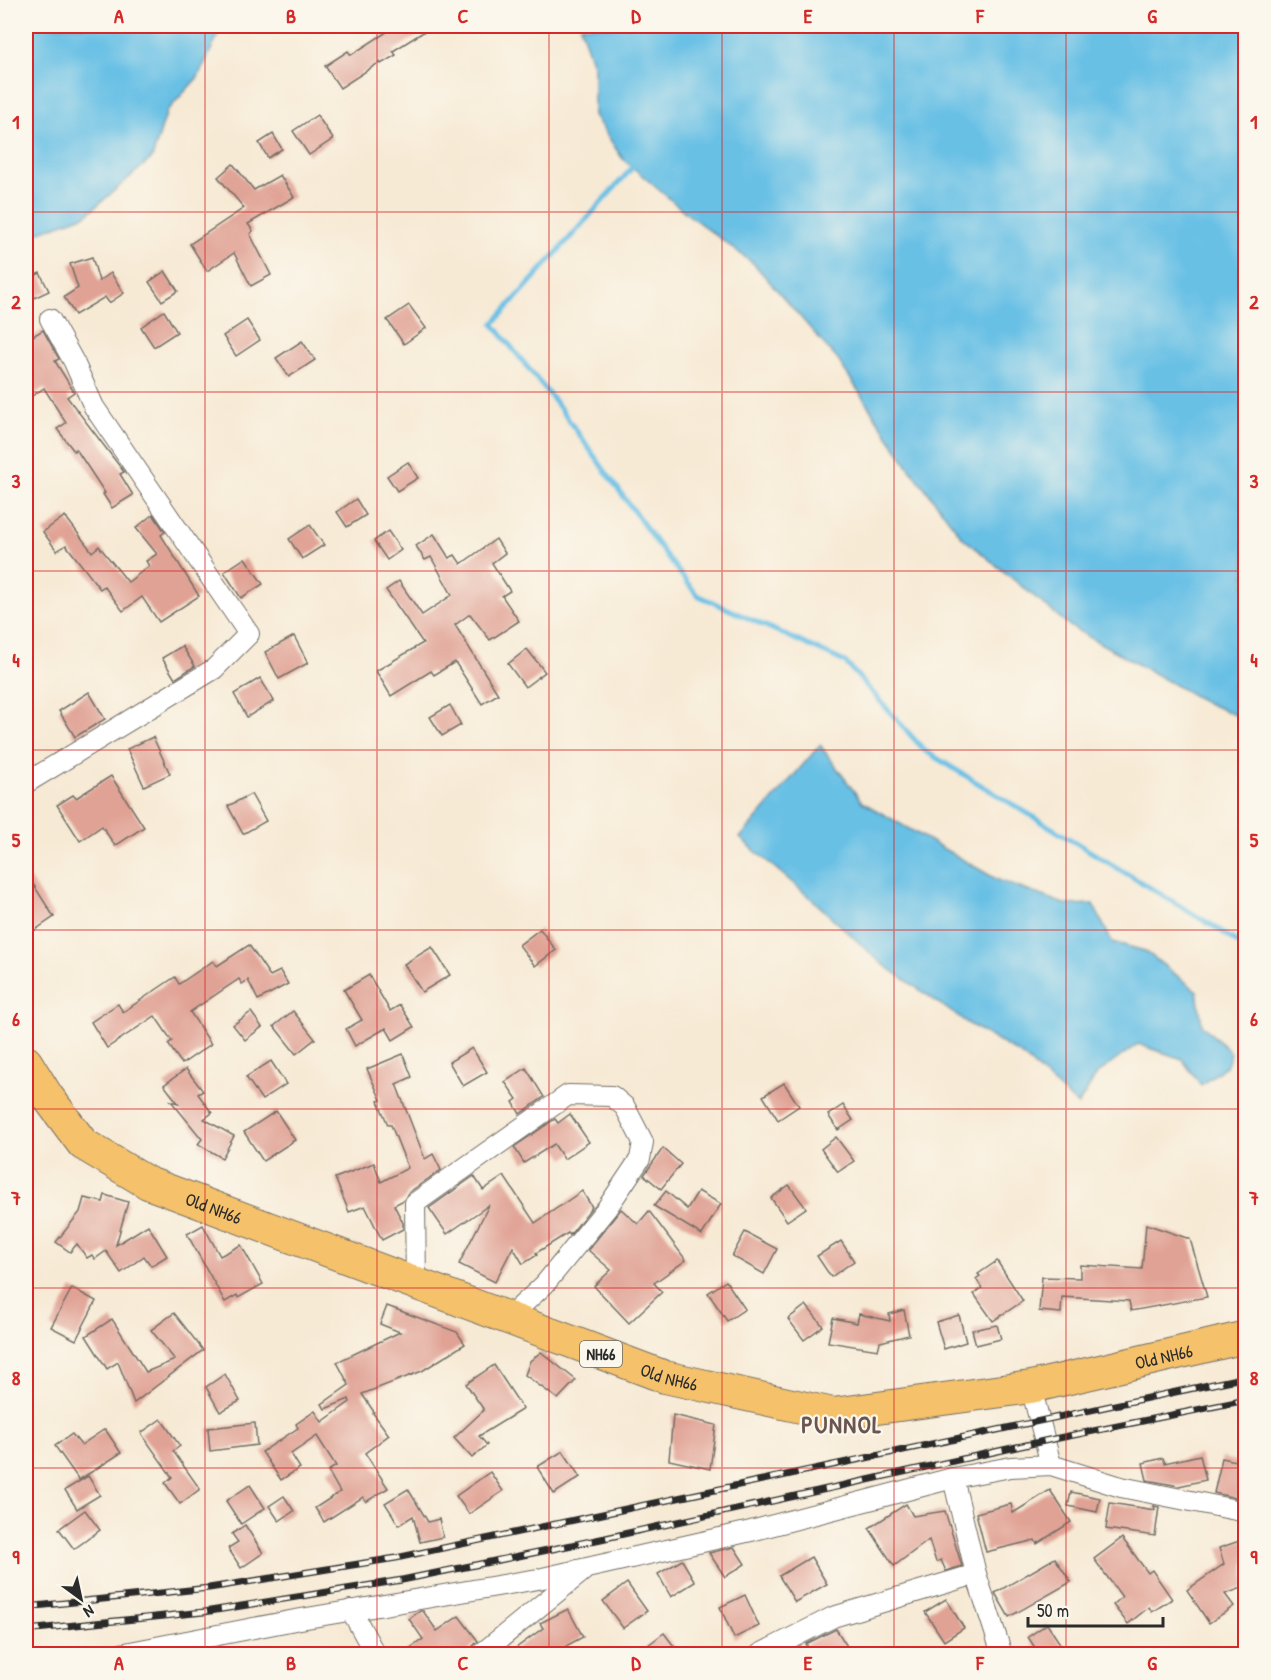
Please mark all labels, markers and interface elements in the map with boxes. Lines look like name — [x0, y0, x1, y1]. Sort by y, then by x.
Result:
text: A — [114, 2, 124, 29]
text: B — [286, 2, 296, 29]
text: C — [458, 2, 469, 29]
text: D — [631, 2, 641, 29]
text: E — [804, 2, 813, 29]
text: F — [975, 2, 985, 29]
text: G — [1147, 2, 1157, 29]
text: 1 — [12, 108, 20, 135]
text: 1 — [1250, 108, 1258, 135]
text: 2 — [11, 288, 21, 315]
text: 2 — [1249, 288, 1259, 315]
text: 3 — [12, 467, 21, 494]
text: 3 — [1250, 467, 1259, 494]
text: 4 — [12, 646, 20, 673]
text: 4 — [1250, 646, 1258, 673]
text: 5 — [12, 826, 21, 853]
text: 5 — [1250, 826, 1259, 853]
text: 6 — [12, 1005, 20, 1032]
text: 6 — [1250, 1005, 1258, 1032]
text: 7 — [10, 1184, 21, 1211]
text: 7 — [1248, 1184, 1259, 1211]
street label: Old NH66 — [182, 1186, 245, 1230]
street label: Old NH66 — [1132, 1337, 1195, 1375]
road number: NH66 — [580, 1341, 622, 1367]
street label: Old NH66 — [637, 1356, 700, 1396]
text: 8 — [12, 1364, 21, 1391]
text: 8 — [1250, 1364, 1259, 1391]
district label: PUNNOL — [801, 1408, 883, 1440]
text: 9 — [12, 1543, 20, 1570]
text: 9 — [1250, 1543, 1258, 1570]
north arrow — [51, 1569, 111, 1629]
scale bar — [1028, 1590, 1163, 1628]
text: 50 m — [1037, 1598, 1069, 1623]
text: N — [79, 1600, 99, 1623]
text: A — [114, 1649, 124, 1676]
text: B — [286, 1649, 296, 1676]
text: C — [458, 1649, 469, 1676]
text: D — [631, 1649, 641, 1676]
text: E — [804, 1649, 813, 1676]
text: F — [975, 1649, 985, 1676]
text: G — [1147, 1649, 1157, 1676]

